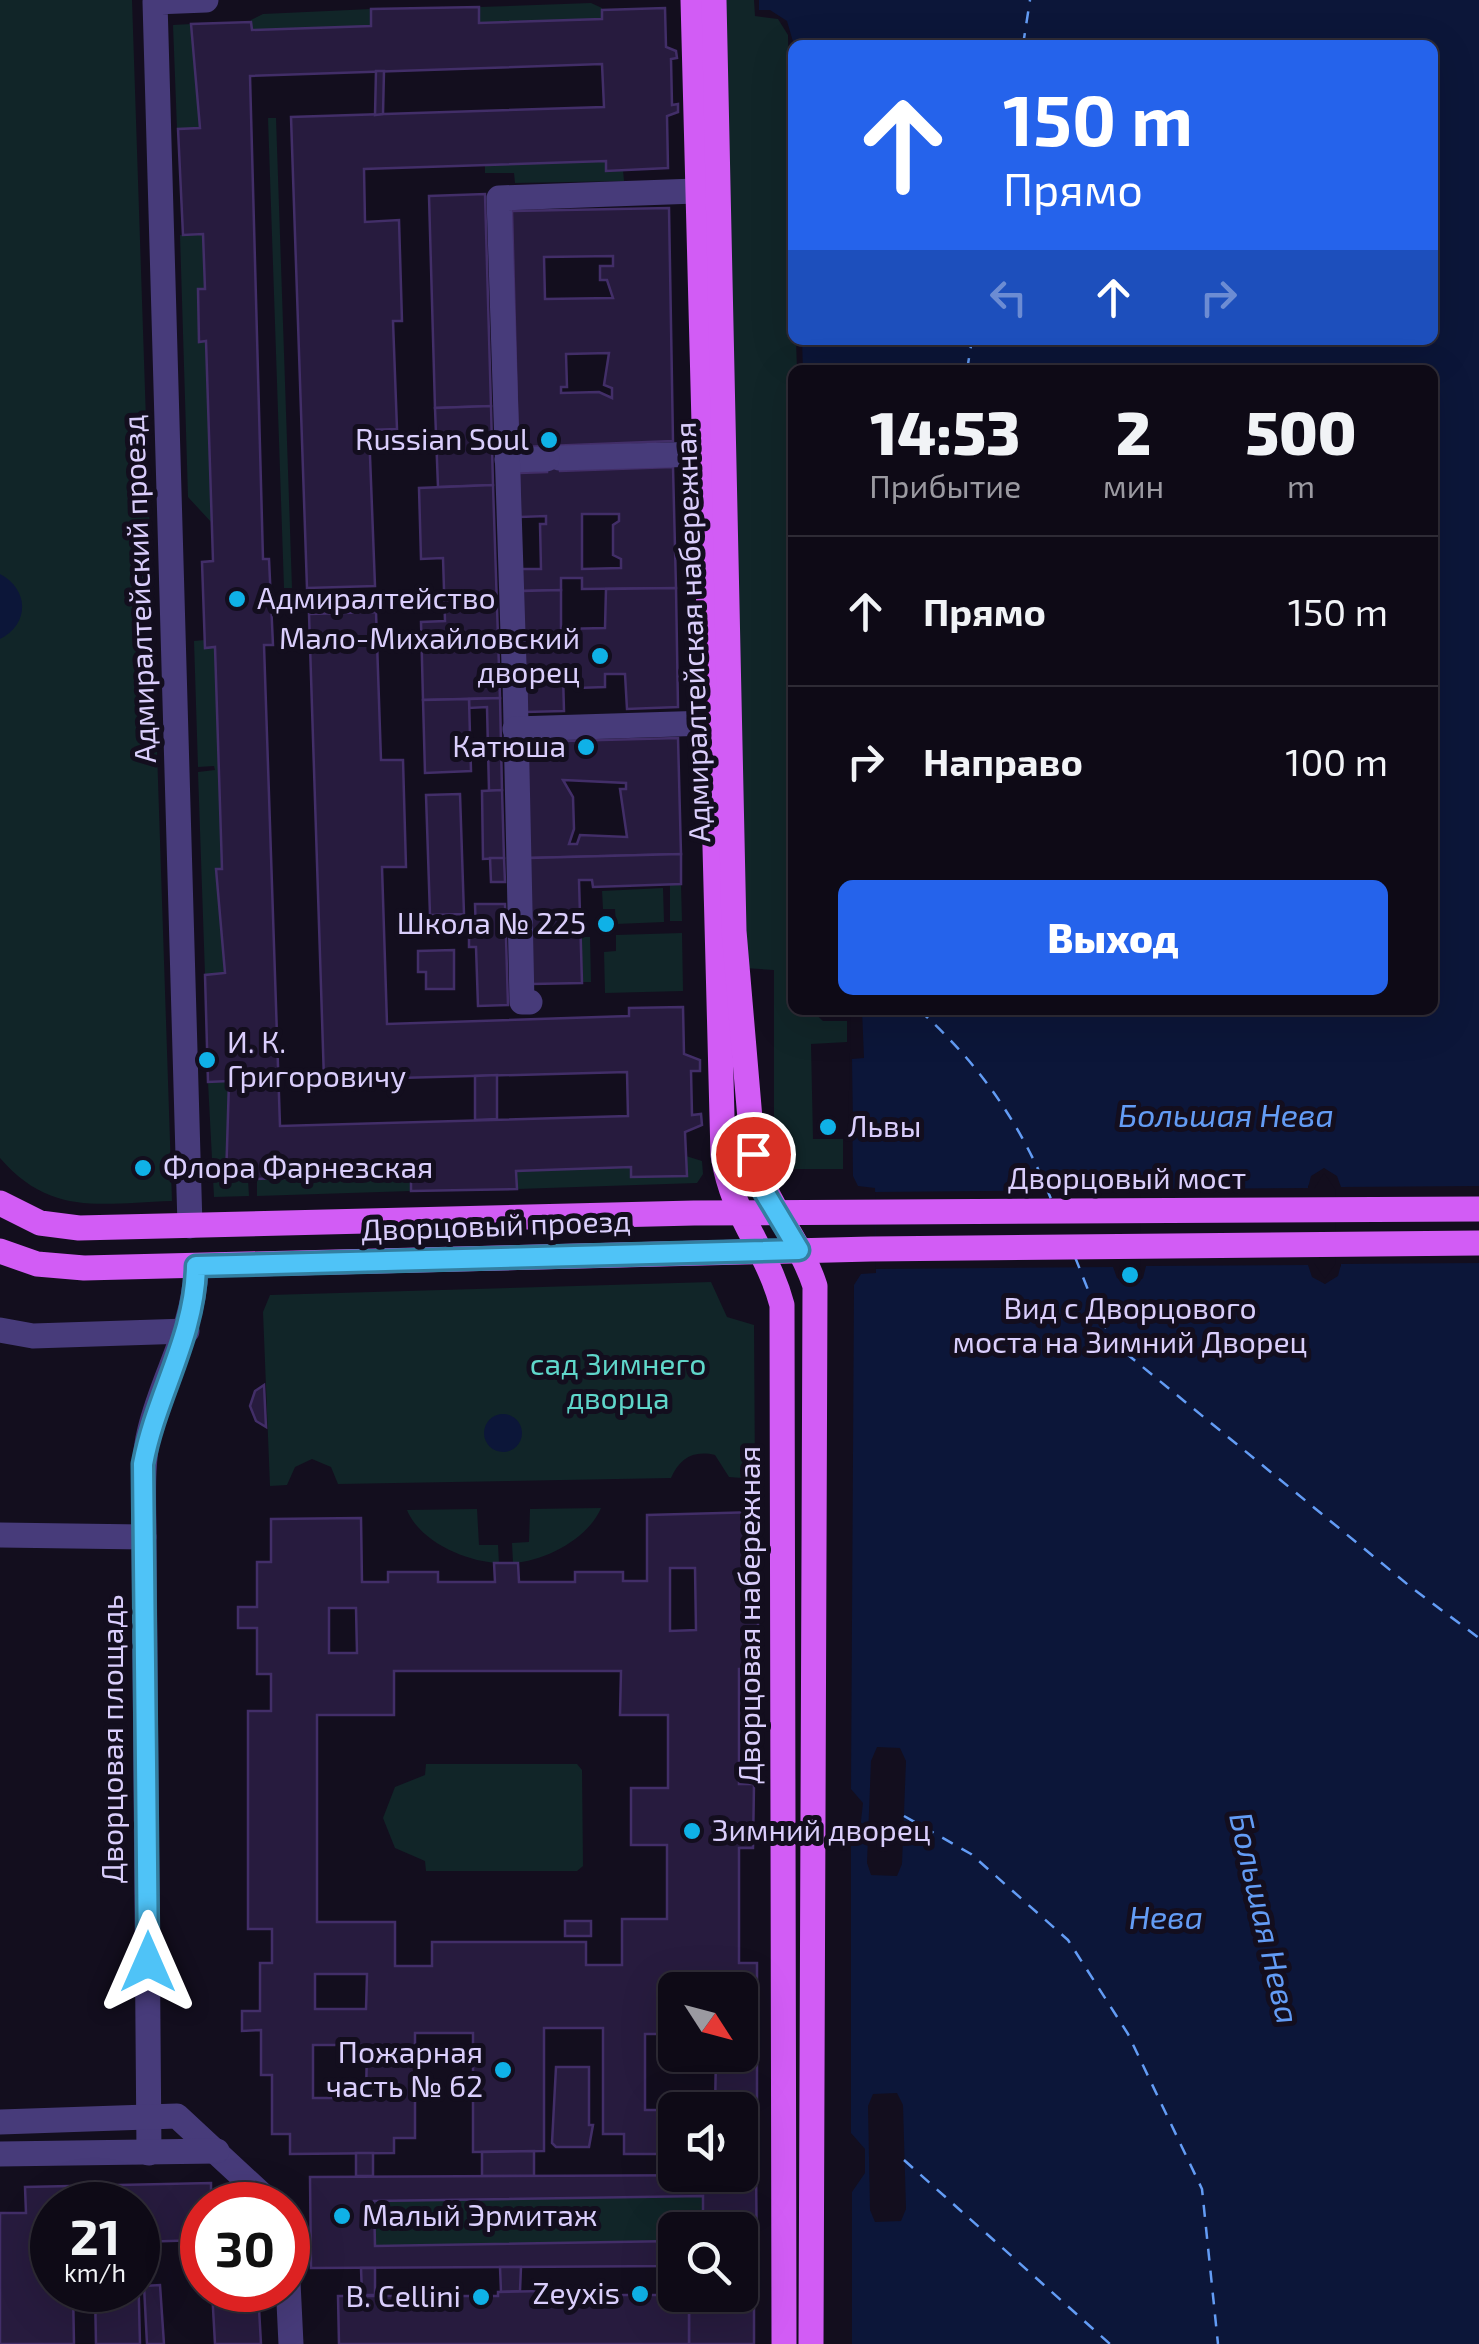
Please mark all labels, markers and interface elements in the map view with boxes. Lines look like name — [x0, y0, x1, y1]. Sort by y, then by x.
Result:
text: 150 m — [1003, 76, 1193, 160]
icon: ahead — [838, 80, 968, 210]
text: Прямо — [1003, 161, 1143, 215]
icon: left — [981, 270, 1036, 325]
icon: ahead — [1086, 270, 1141, 325]
icon: right — [1191, 270, 1246, 325]
text: 14:53 — [870, 395, 1020, 467]
text: 2 — [1116, 395, 1151, 467]
text: 500 — [1245, 395, 1357, 467]
street label: Адмиралтейский проезд — [114, 414, 162, 764]
place label: Russian Soul — [355, 420, 529, 456]
street label: Адмиралтейская набережная — [666, 421, 716, 843]
marker: Russian Soul — [538, 429, 560, 451]
text: Прибытие — [869, 466, 1021, 504]
text: мин — [1103, 466, 1164, 504]
text: m — [1287, 466, 1315, 504]
place label: Адмиралтейство — [257, 579, 496, 615]
icon: ahead — [838, 584, 893, 639]
marker: Адмиралтейство — [226, 588, 248, 610]
text: Прямо — [923, 588, 1046, 634]
text: 150 m — [1288, 588, 1388, 634]
place label: Мало-Михайловский дворец — [279, 619, 580, 689]
marker: Мало-Михайловский дворец — [589, 645, 611, 667]
place label: Катюша — [452, 727, 566, 763]
icon: right — [838, 734, 893, 789]
marker: Катюша — [575, 736, 597, 758]
text: Направо — [923, 738, 1083, 784]
text: 100 m — [1285, 738, 1388, 784]
button: Выход — [838, 880, 1388, 995]
place label: Школа № 225 — [397, 904, 586, 940]
marker: Школа № 225 — [595, 913, 617, 935]
place label: И. К. Григоровичу — [227, 1023, 406, 1094]
marker: И. К. Григоровичу — [196, 1049, 218, 1071]
water label: Большая Нева — [1118, 1095, 1334, 1133]
place label: Львы — [848, 1107, 921, 1143]
pin — [711, 1112, 796, 1197]
marker: Львы — [817, 1116, 839, 1138]
icon: arrive — [726, 1127, 781, 1182]
place label: Флора Фарнезская — [163, 1148, 433, 1184]
marker: Флора Фарнезская — [132, 1157, 154, 1179]
street label: Дворцовый мост — [1008, 1159, 1246, 1195]
street label: Дворцовый проезд — [360, 1201, 631, 1247]
marker: Вид с Дворцового моста на Зимний Дворец — [1119, 1264, 1141, 1286]
place label: Вид с Дворцового моста на Зимний Дворец — [953, 1289, 1307, 1359]
park label: сад Зимнего дворца — [530, 1345, 706, 1415]
street label: Дворцовая набережная — [730, 1446, 766, 1784]
street label: Дворцовая площадь — [93, 1595, 129, 1883]
water label: Большая Нева — [1223, 1808, 1309, 2027]
place label: Зимний дворец — [712, 1811, 931, 1847]
marker: Зимний дворец — [681, 1820, 703, 1842]
water label: Нева — [1129, 1897, 1203, 1935]
position arrow — [96, 1910, 200, 2014]
north arrow — [658, 1972, 758, 2072]
map controls — [658, 1972, 758, 2312]
place label: Пожарная часть № 62 — [326, 2033, 483, 2103]
marker: Пожарная часть № 62 — [492, 2059, 514, 2081]
button: sound — [658, 2092, 758, 2192]
speed limit sign: 30 — [180, 2182, 310, 2312]
place label: Малый Эрмитаж — [362, 2196, 597, 2232]
text: 21 — [70, 2205, 120, 2265]
marker: Малый Эрмитаж — [331, 2205, 353, 2227]
button: search — [658, 2212, 758, 2312]
text: km/h — [64, 2257, 126, 2287]
place label: Zeyxis — [533, 2274, 620, 2310]
place label: B. Cellini — [346, 2277, 461, 2313]
marker: Zeyxis — [629, 2283, 651, 2305]
marker: B. Cellini — [470, 2286, 492, 2308]

